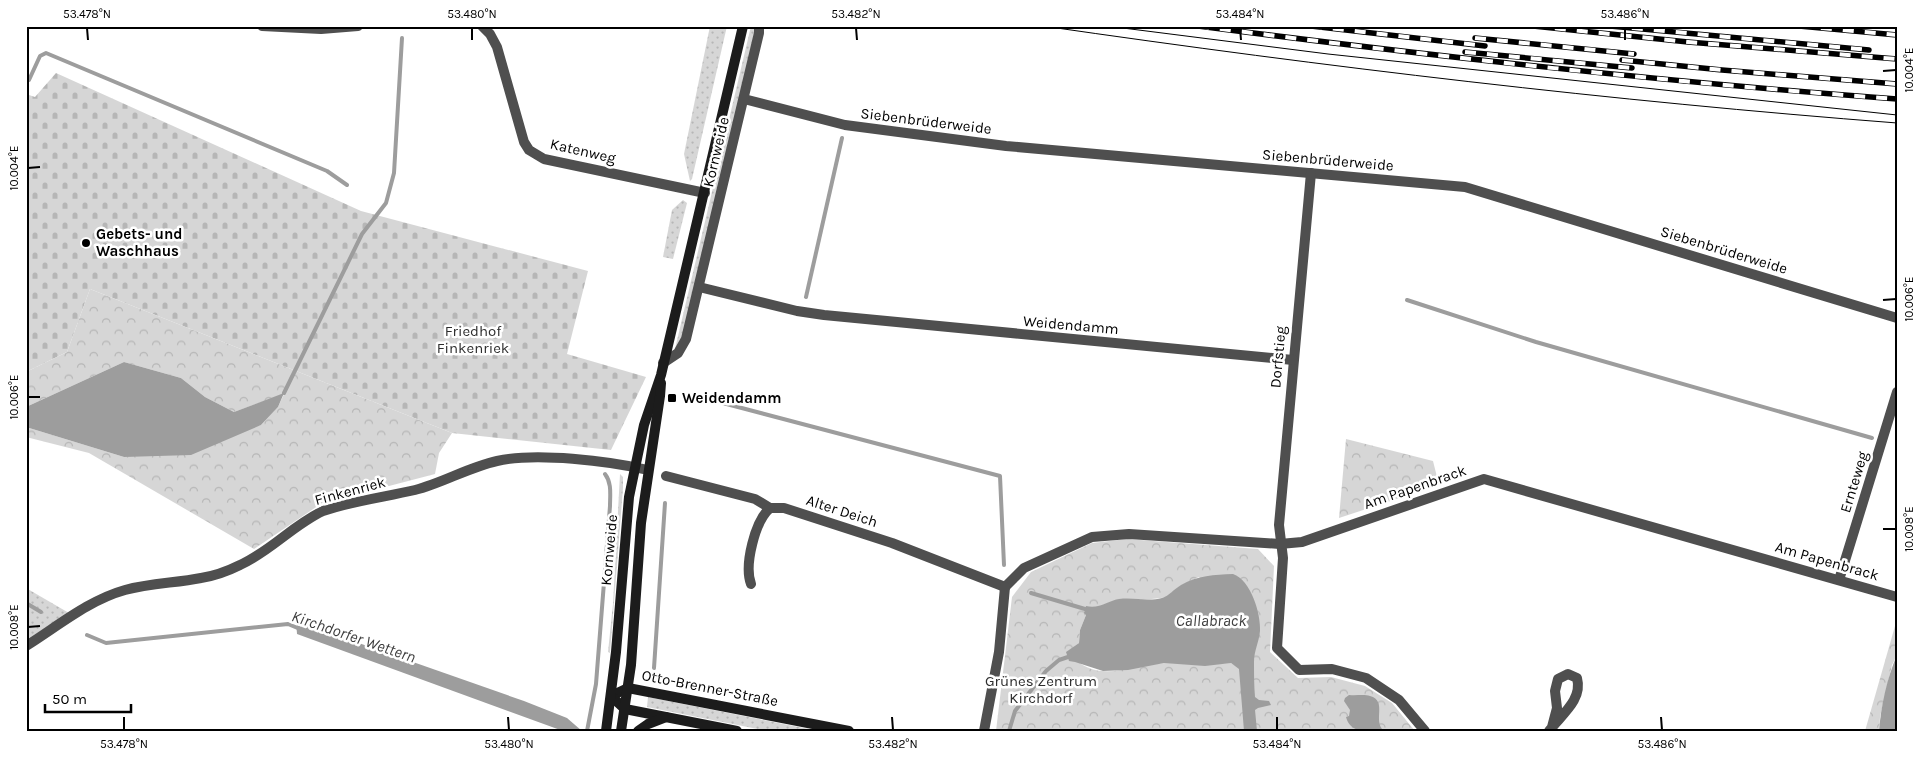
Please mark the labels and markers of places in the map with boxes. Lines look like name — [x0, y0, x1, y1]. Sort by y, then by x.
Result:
place label: Gebets- und Waschhaus — [96, 225, 182, 260]
marker: Gebets- und Waschhaus — [80, 237, 92, 249]
place label: Weidendamm — [682, 389, 781, 407]
marker: Weidendamm — [666, 392, 678, 404]

